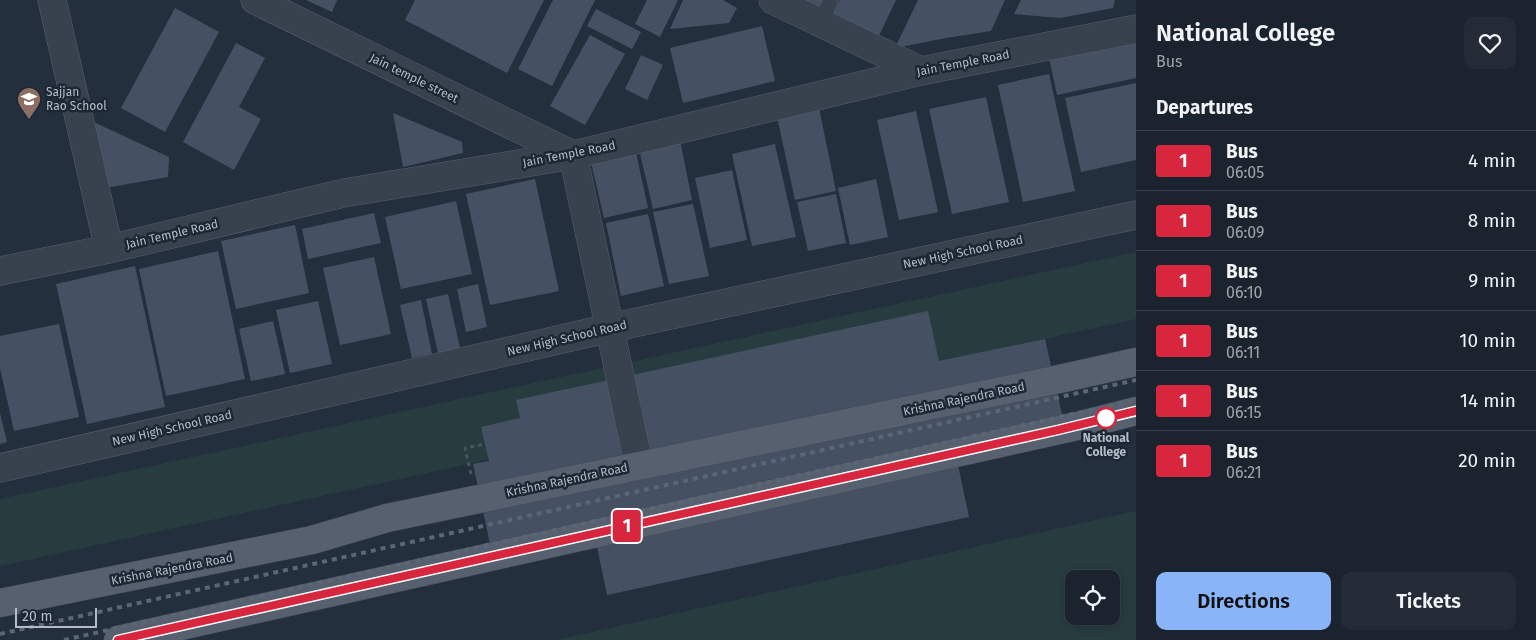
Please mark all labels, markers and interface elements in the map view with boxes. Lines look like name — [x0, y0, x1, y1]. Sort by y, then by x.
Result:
button: heart — [1464, 17, 1516, 69]
text: National College — [1156, 19, 1335, 47]
street label: Jain Temple Road — [915, 47, 1011, 79]
street label: Jain temple street — [367, 51, 461, 106]
text: Bus — [1156, 52, 1183, 71]
place label: Sajjan Rao School — [46, 85, 107, 113]
school or university icon: Sajjan Rao School — [16, 86, 42, 120]
text: Departures — [1156, 96, 1253, 119]
street label: Jain Temple Road — [521, 138, 617, 170]
text: Bus — [1226, 140, 1258, 163]
text: 4 min — [1468, 149, 1516, 172]
text: 1 — [1179, 150, 1188, 172]
text: 06:05 — [1226, 163, 1264, 182]
text: Bus — [1226, 200, 1258, 223]
text: 8 min — [1468, 209, 1516, 232]
text: 1 — [1179, 210, 1188, 232]
street label: Jain Temple Road — [125, 217, 219, 251]
text: 06:09 — [1226, 223, 1264, 242]
street label: New High School Road — [902, 232, 1024, 272]
text: Bus — [1226, 260, 1258, 283]
text: 9 min — [1468, 269, 1516, 292]
text: 1 — [1179, 270, 1188, 292]
text: 06:10 — [1226, 283, 1263, 302]
street label: New High School Road — [506, 317, 628, 359]
text: Bus — [1226, 320, 1258, 343]
text: 10 min — [1459, 329, 1516, 352]
text: 1 — [1179, 330, 1188, 352]
text: 06:11 — [1226, 343, 1260, 362]
street label: Krishna Rajendra Road — [902, 379, 1026, 419]
text: Bus — [1226, 380, 1258, 403]
text: 14 min — [1460, 389, 1516, 412]
text: 1 — [1179, 390, 1188, 412]
text: 06:15 — [1226, 403, 1262, 422]
street label: New High School Road — [111, 407, 233, 449]
marker: National College — [1095, 407, 1117, 429]
place label: National College — [1083, 431, 1130, 459]
text: Bus — [1226, 440, 1258, 463]
text: 20 min — [1458, 449, 1516, 472]
text: 1 — [1179, 450, 1188, 472]
street label: Krishna Rajendra Road — [505, 460, 629, 500]
text: 06:21 — [1226, 463, 1262, 482]
line badge: 1 — [611, 510, 643, 542]
text: 1 — [623, 515, 631, 537]
street label: Krishna Rajendra Road — [110, 550, 234, 588]
map controls — [1065, 570, 1120, 625]
button: locate — [1065, 570, 1120, 625]
button: Directions — [1156, 572, 1331, 630]
button: Tickets — [1341, 572, 1516, 630]
scale bar — [15, 605, 98, 628]
text: 20 m — [22, 608, 52, 625]

